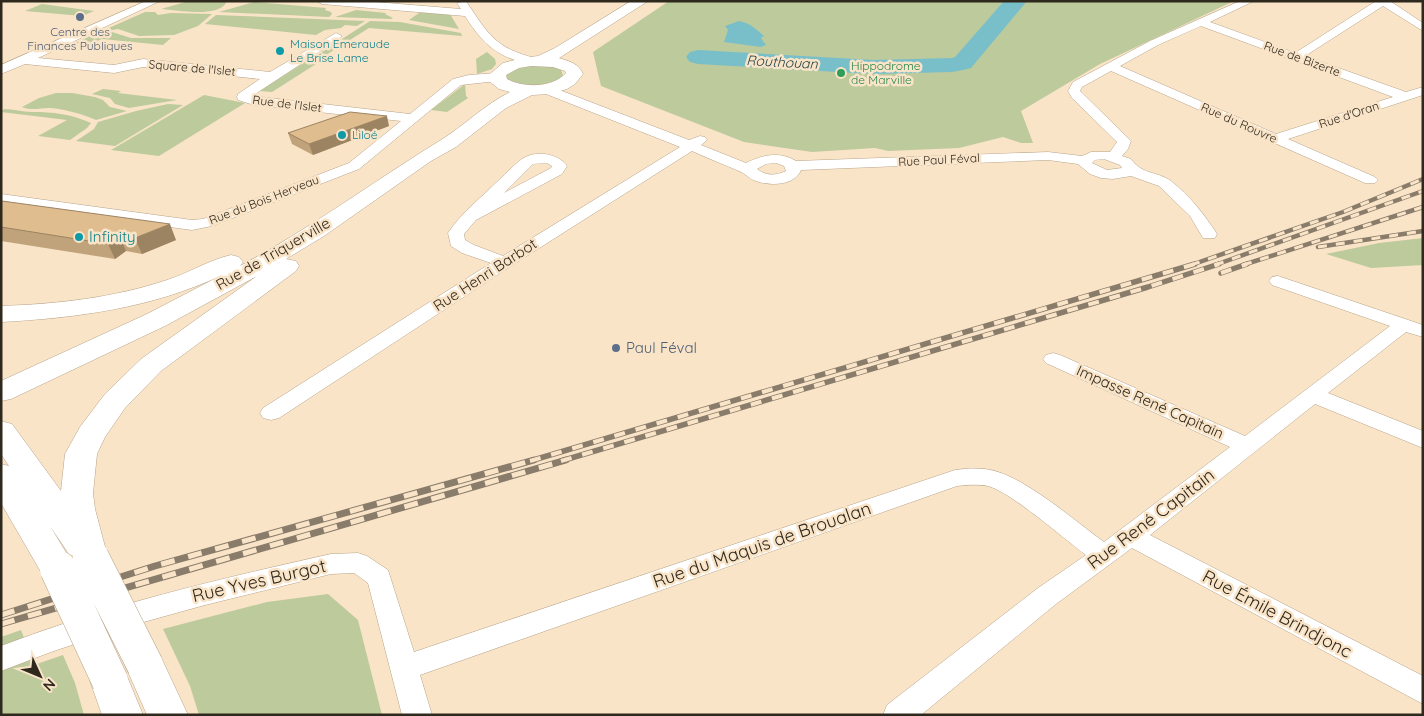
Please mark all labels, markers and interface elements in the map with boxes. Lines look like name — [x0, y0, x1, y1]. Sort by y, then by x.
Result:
marker: Centre des Finances Publiques — [74, 11, 86, 23]
place label: Centre des Finances Publiques — [27, 24, 133, 53]
place label: Maison Emeraude Le Brise Lame — [290, 36, 390, 65]
street label: Rue de Bizerte — [1262, 38, 1343, 79]
marker: Maison Emeraude Le Brise Lame — [274, 45, 286, 57]
water label: Routhouan — [746, 51, 819, 73]
street label: Square de l'Islet — [148, 56, 236, 79]
place label: Hippodrome de Marville — [851, 58, 921, 87]
marker: Hippodrome de Marville — [835, 67, 847, 79]
street label: Rue de l’Islet — [252, 92, 322, 115]
street label: Rue d'Oran — [1317, 98, 1381, 131]
street label: Rue du Rouvre — [1199, 99, 1280, 146]
place label: Liloé — [352, 127, 378, 142]
marker: Liloé — [336, 129, 348, 141]
street label: Rue Paul Féval — [898, 150, 980, 169]
street label: Rue du Bois Herveau — [207, 172, 321, 227]
street label: Rue de Triquerville — [212, 213, 333, 294]
place label: Infinity — [89, 227, 136, 246]
marker: Infinity — [73, 231, 85, 243]
street label: Rue Henri Barbot — [429, 234, 540, 315]
place label: Paul Féval — [626, 338, 697, 357]
marker: Paul Féval — [610, 342, 622, 354]
street label: Impasse René Capitain — [1074, 360, 1227, 443]
street label: Rue René Capitain — [1082, 463, 1219, 574]
street label: Rue du Maquis de Broualan — [650, 496, 874, 593]
street label: Rue Yves Burgot — [190, 554, 328, 607]
street label: Rue Émile Brindjonc — [1199, 564, 1356, 663]
north arrow — [15, 651, 65, 701]
text: N — [39, 675, 59, 695]

